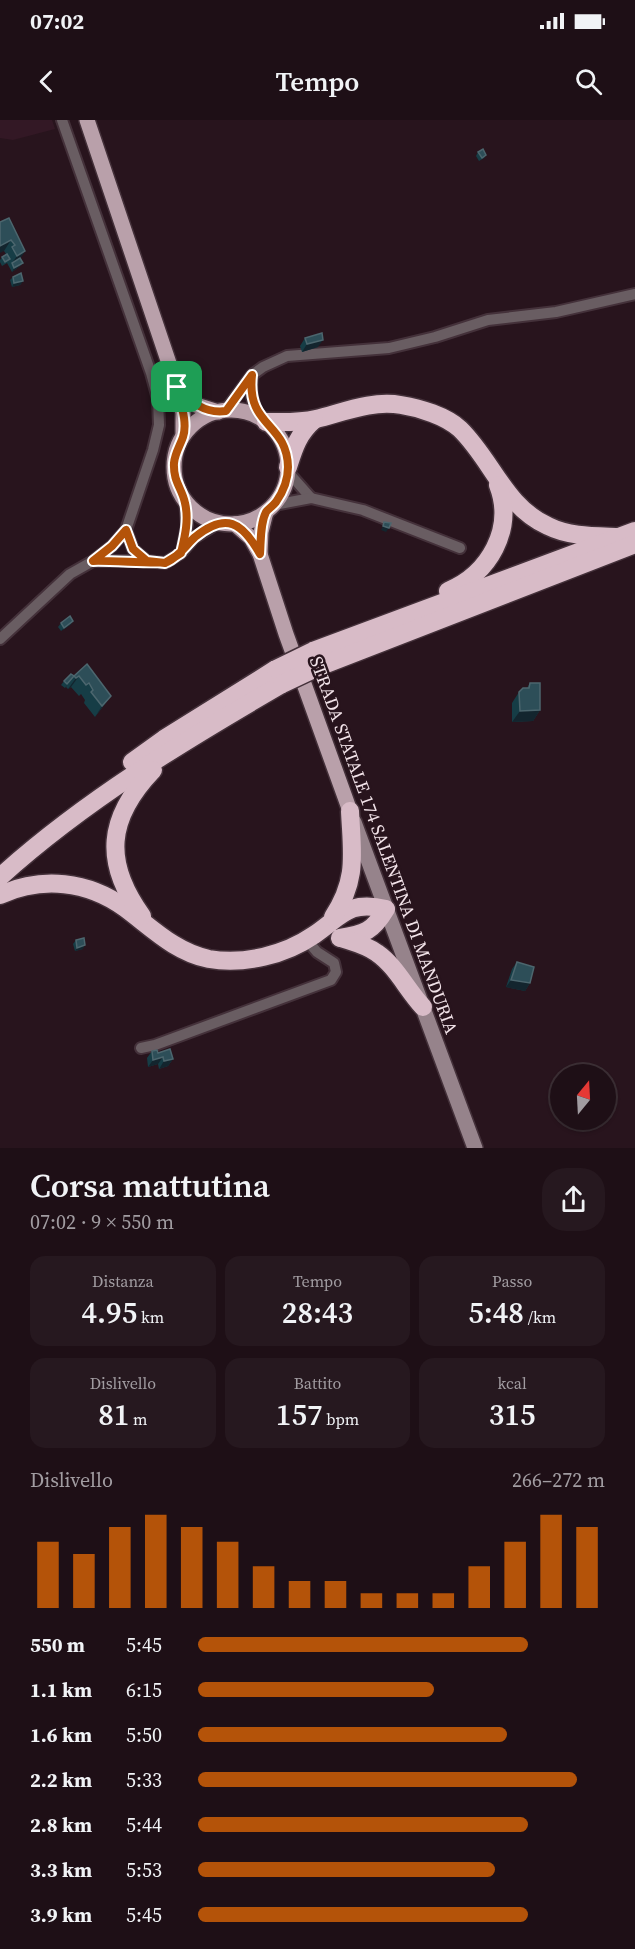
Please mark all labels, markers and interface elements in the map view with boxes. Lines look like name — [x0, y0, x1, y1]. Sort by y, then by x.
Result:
text: 07:02 — [30, 6, 84, 36]
text: Tempo — [276, 63, 359, 100]
icon: back — [30, 65, 63, 98]
icon: search — [572, 65, 605, 98]
pin — [151, 361, 202, 412]
icon: arrive — [160, 370, 193, 403]
street label: STRADA STATALE 174 SALENTINA DI MANDURIA — [304, 653, 464, 1037]
north arrow — [550, 1064, 616, 1130]
map controls — [550, 1064, 616, 1130]
text: Corsa mattutina — [30, 1163, 270, 1208]
button: share — [542, 1168, 605, 1231]
text: 07:02 · 9 × 550 m — [30, 1208, 174, 1236]
text: Distanza — [92, 1270, 154, 1292]
text: Tempo — [293, 1270, 342, 1292]
text: Passo — [492, 1270, 532, 1292]
text: 4.95 — [81, 1292, 137, 1333]
text: 28:43 — [282, 1292, 353, 1333]
text: 5:48 — [468, 1292, 524, 1333]
text: km — [137, 1306, 164, 1328]
text: /km — [524, 1306, 556, 1328]
text: Dislivello — [90, 1372, 156, 1394]
text: Battito — [294, 1372, 341, 1394]
text: kcal — [498, 1372, 527, 1394]
text: 81 — [98, 1394, 129, 1435]
text: 157 — [276, 1394, 323, 1435]
text: 315 — [489, 1394, 536, 1435]
text: m — [129, 1408, 148, 1430]
text: bpm — [323, 1408, 359, 1430]
text: Dislivello — [30, 1466, 113, 1494]
text: 266–272 m — [512, 1466, 605, 1494]
text: 550 m — [30, 1631, 85, 1659]
text: 5:45 — [126, 1631, 162, 1659]
text: 1.1 km — [30, 1676, 92, 1704]
text: 6:15 — [126, 1676, 162, 1704]
text: 1.6 km — [30, 1721, 92, 1749]
text: 5:50 — [126, 1721, 162, 1749]
text: 2.2 km — [30, 1766, 92, 1794]
text: 5:33 — [126, 1766, 162, 1794]
text: 2.8 km — [30, 1811, 92, 1839]
text: 5:44 — [126, 1811, 162, 1839]
text: 3.3 km — [30, 1856, 92, 1884]
text: 5:53 — [126, 1856, 162, 1884]
text: 3.9 km — [30, 1901, 92, 1929]
text: 5:45 — [126, 1901, 162, 1929]

